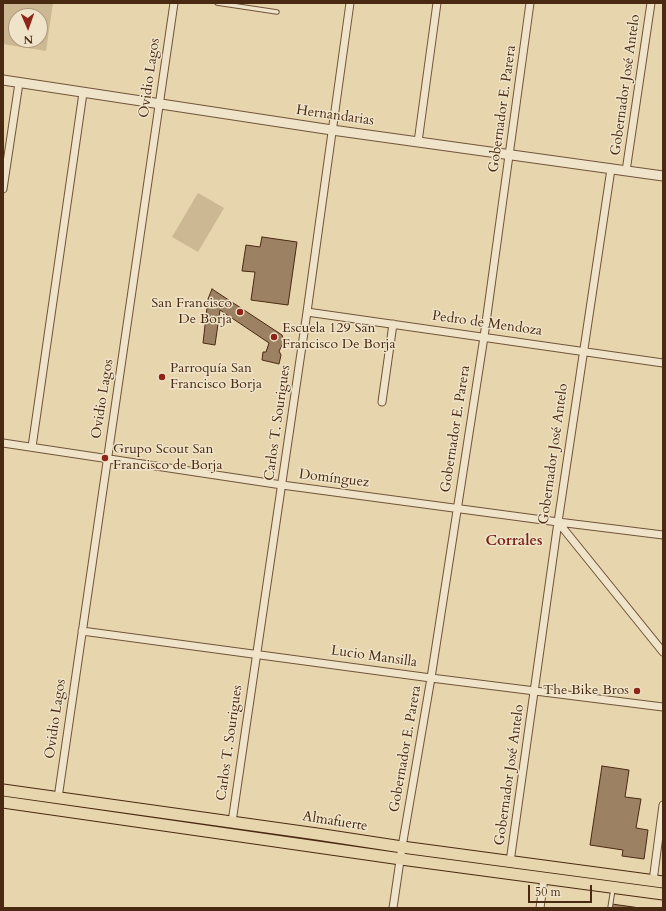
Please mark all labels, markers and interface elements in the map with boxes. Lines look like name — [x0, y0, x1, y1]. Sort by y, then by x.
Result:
north arrow — [8, 8, 48, 48]
street label: Gobernador José Antelo — [608, 13, 644, 157]
text: N — [23, 32, 33, 47]
street label: Ovidio Lagos — [136, 37, 164, 119]
street label: Gobernador E. Parera — [486, 44, 520, 174]
street label: Hernandarias — [295, 102, 375, 130]
place label: San Francisco De Borja — [151, 296, 232, 328]
marker: San Francisco De Borja — [235, 307, 245, 317]
street label: Pedro de Mendoza — [431, 308, 543, 340]
place label: Escuela 129 San Francisco De Borja — [282, 321, 395, 354]
marker: Escuela 129 San Francisco De Borja — [269, 332, 279, 342]
street label: Ovidio Lagos — [88, 358, 118, 440]
place label: Parroquía San Francisco Borja — [170, 361, 262, 394]
street label: Carlos T. Sourigues — [262, 364, 294, 482]
street label: Gobernador E. Parera — [438, 364, 474, 494]
marker: Parroquía San Francisco Borja — [157, 372, 167, 382]
street label: Gobernador José Antelo — [536, 382, 572, 526]
place label: Grupo Scout San Francisco de Borja — [113, 442, 223, 474]
marker: Grupo Scout San Francisco de Borja — [100, 453, 110, 463]
street label: Domínguez — [298, 466, 370, 492]
district label: Corrales — [485, 533, 543, 551]
street label: Lucio Mansilla — [330, 643, 418, 671]
street label: Ovidio Lagos — [42, 678, 70, 760]
place label: The Bike Bros — [543, 683, 629, 699]
street label: Carlos T. Sourigues — [214, 684, 246, 802]
street label: Gobernador E. Parera — [387, 684, 425, 814]
marker: The Bike Bros — [632, 686, 642, 696]
street label: Gobernador José Antelo — [492, 703, 528, 847]
street label: Almafuerte — [301, 809, 369, 835]
scale bar — [530, 877, 594, 903]
text: 50 m — [535, 884, 561, 900]

